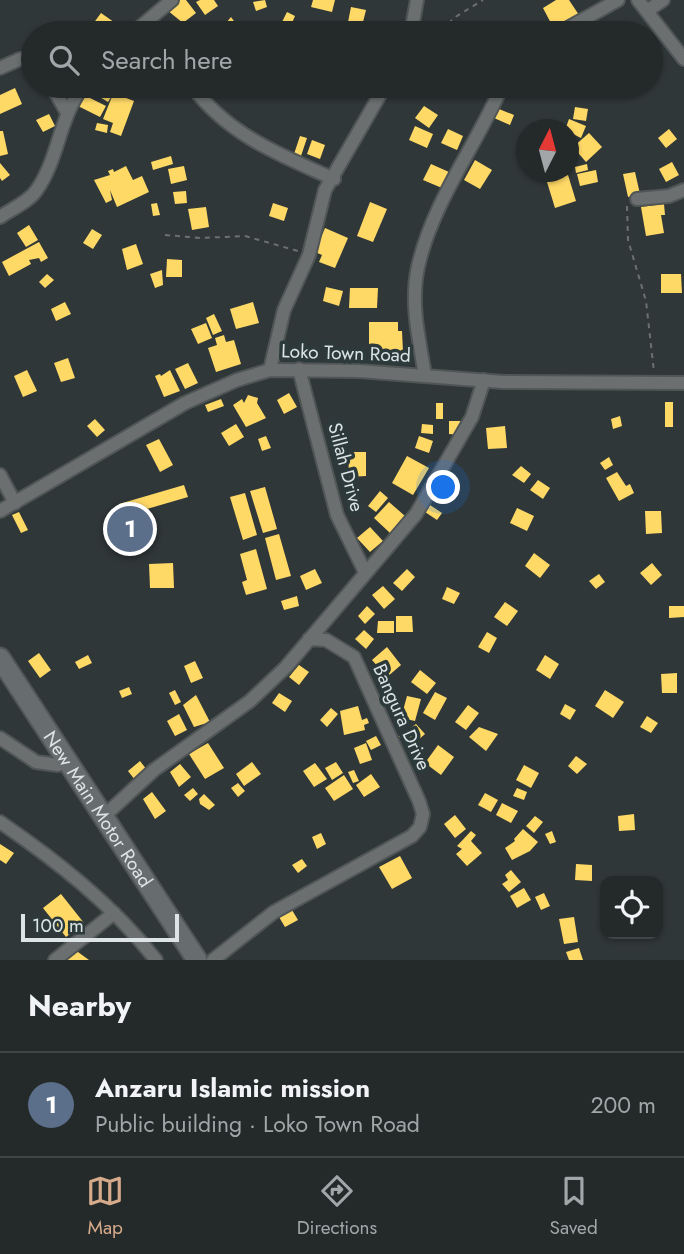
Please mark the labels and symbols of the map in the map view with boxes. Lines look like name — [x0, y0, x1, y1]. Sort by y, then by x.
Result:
north arrow — [516, 119, 579, 182]
street label: Loko Town Road — [281, 337, 411, 369]
street label: Sillah Drive — [321, 419, 371, 515]
your location — [426, 470, 460, 504]
pin: 1 — [107, 503, 153, 555]
street label: Bangura Drive — [366, 659, 438, 775]
street label: New Main Motor Road — [37, 725, 159, 892]
scale bar — [21, 911, 178, 943]

